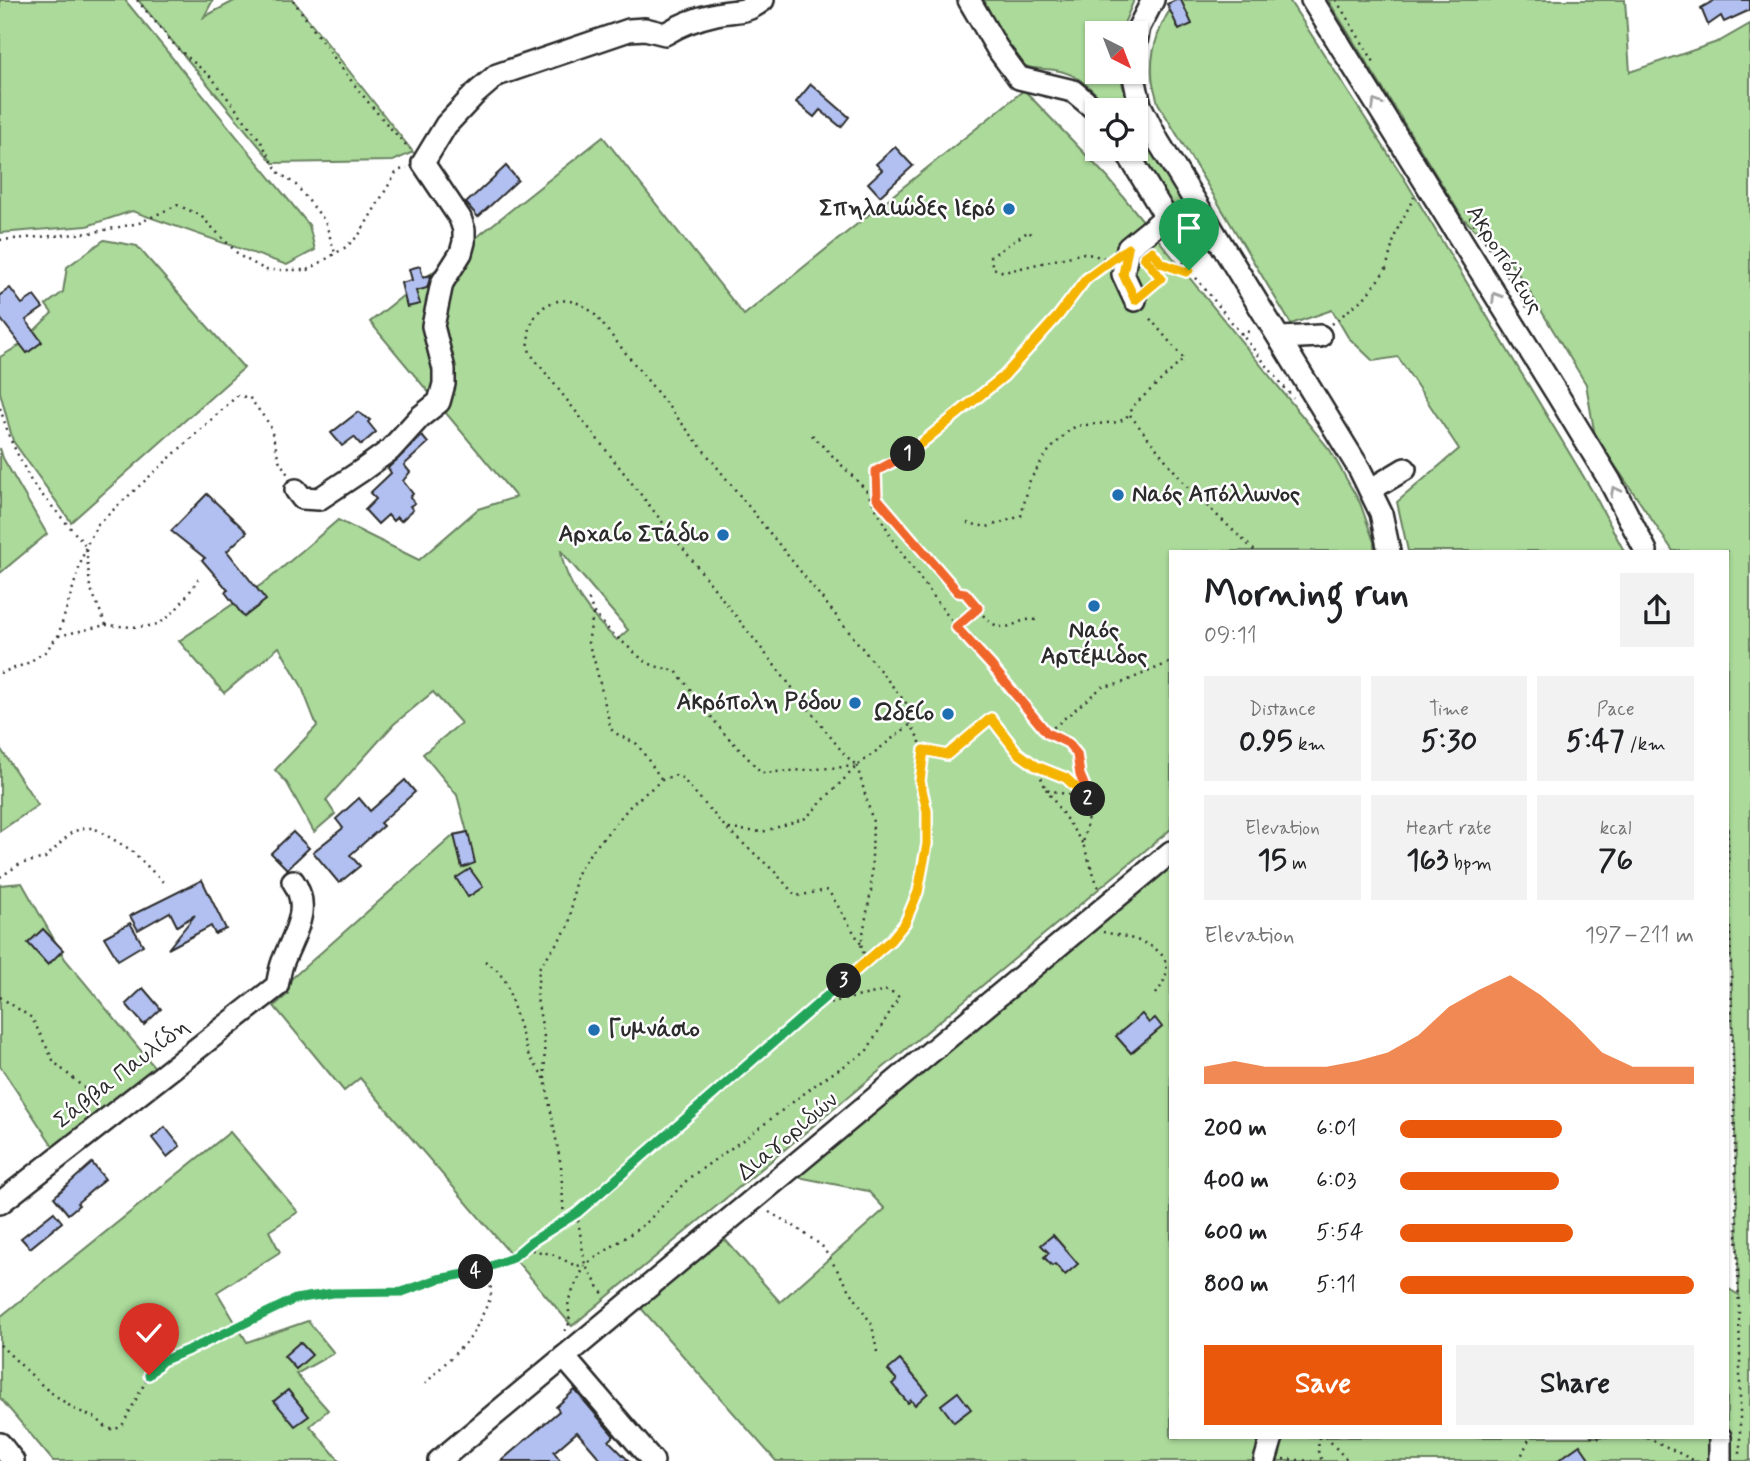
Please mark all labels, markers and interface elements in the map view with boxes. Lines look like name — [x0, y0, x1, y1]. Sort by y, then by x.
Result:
north arrow — [1085, 21, 1148, 84]
map controls — [1085, 21, 1148, 161]
button: locate — [1085, 98, 1148, 161]
one-way arrow — [1371, 98, 1384, 111]
place label: Σπηλαιώδες Ιερό — [819, 194, 995, 224]
pin — [1159, 198, 1219, 270]
street label: Ακροπόλεως — [1459, 200, 1549, 320]
marker: Σπηλαιώδες Ιερό — [1001, 201, 1017, 217]
icon: arrive — [1170, 209, 1208, 247]
one-way arrow — [1491, 291, 1504, 304]
pin: 1 — [890, 436, 926, 472]
text: 1 — [903, 441, 912, 466]
place label: Ναός Απόλλωνος — [1132, 480, 1300, 510]
one-way arrow — [1609, 486, 1623, 498]
marker: Ναός Απόλλωνος — [1110, 487, 1126, 503]
place label: Αρχαίο Στάδιο — [558, 520, 709, 550]
marker: Αρχαίο Στάδιο — [715, 527, 731, 543]
text: Morning run — [1204, 570, 1409, 619]
button: share — [1620, 573, 1694, 647]
marker: Ναός Αρτέμιδος — [1086, 598, 1102, 614]
place label: Ναός Αρτέμιδος — [1041, 616, 1147, 672]
text: 09:11 — [1204, 621, 1257, 651]
place label: Ακρόπολη Ρόδου — [677, 688, 842, 718]
marker: Ακρόπολη Ρόδου — [847, 695, 863, 711]
text: Distance — [1249, 697, 1316, 722]
text: Time — [1429, 697, 1469, 722]
text: Pace — [1597, 697, 1635, 722]
place label: Ωδείο — [873, 699, 934, 729]
marker: Ωδείο — [940, 706, 956, 722]
text: 0.95 — [1239, 722, 1293, 761]
text: 5:30 — [1421, 722, 1477, 761]
text: 5:47 — [1566, 722, 1624, 761]
text: km — [1293, 732, 1326, 757]
text: /km — [1624, 732, 1666, 757]
pin: 2 — [1070, 782, 1106, 816]
text: 2 — [1083, 786, 1092, 811]
text: Elevation — [1245, 816, 1320, 841]
text: Heart rate — [1406, 816, 1492, 841]
text: kcal — [1600, 816, 1632, 841]
text: 15 — [1257, 841, 1287, 880]
text: 163 — [1406, 841, 1448, 880]
text: 76 — [1598, 841, 1633, 880]
text: m — [1287, 851, 1307, 876]
text: bpm — [1448, 851, 1492, 876]
text: Elevation — [1204, 921, 1295, 951]
text: 197–211 m — [1585, 921, 1694, 951]
pin: 3 — [826, 964, 862, 998]
text: 3 — [839, 968, 848, 993]
street label: Σάββα Παυλίδη — [48, 1012, 196, 1136]
place label: Γυμνάσιο — [608, 1015, 700, 1045]
marker: Γυμνάσιο — [586, 1022, 602, 1038]
street label: Διαγοριδών — [731, 1086, 845, 1188]
text: 200 m — [1204, 1114, 1267, 1144]
text: 6:01 — [1316, 1114, 1357, 1144]
text: 400 m — [1204, 1166, 1269, 1196]
text: 6:03 — [1316, 1166, 1357, 1196]
text: 600 m — [1204, 1218, 1267, 1248]
text: 5:54 — [1316, 1218, 1364, 1248]
pin: 4 — [458, 1254, 494, 1290]
text: 4 — [470, 1259, 481, 1284]
text: 800 m — [1204, 1270, 1268, 1300]
text: 5:11 — [1316, 1270, 1356, 1300]
pin — [119, 1303, 179, 1375]
icon: check — [130, 1314, 168, 1352]
button: Save — [1204, 1345, 1442, 1425]
button: Share — [1456, 1345, 1694, 1425]

